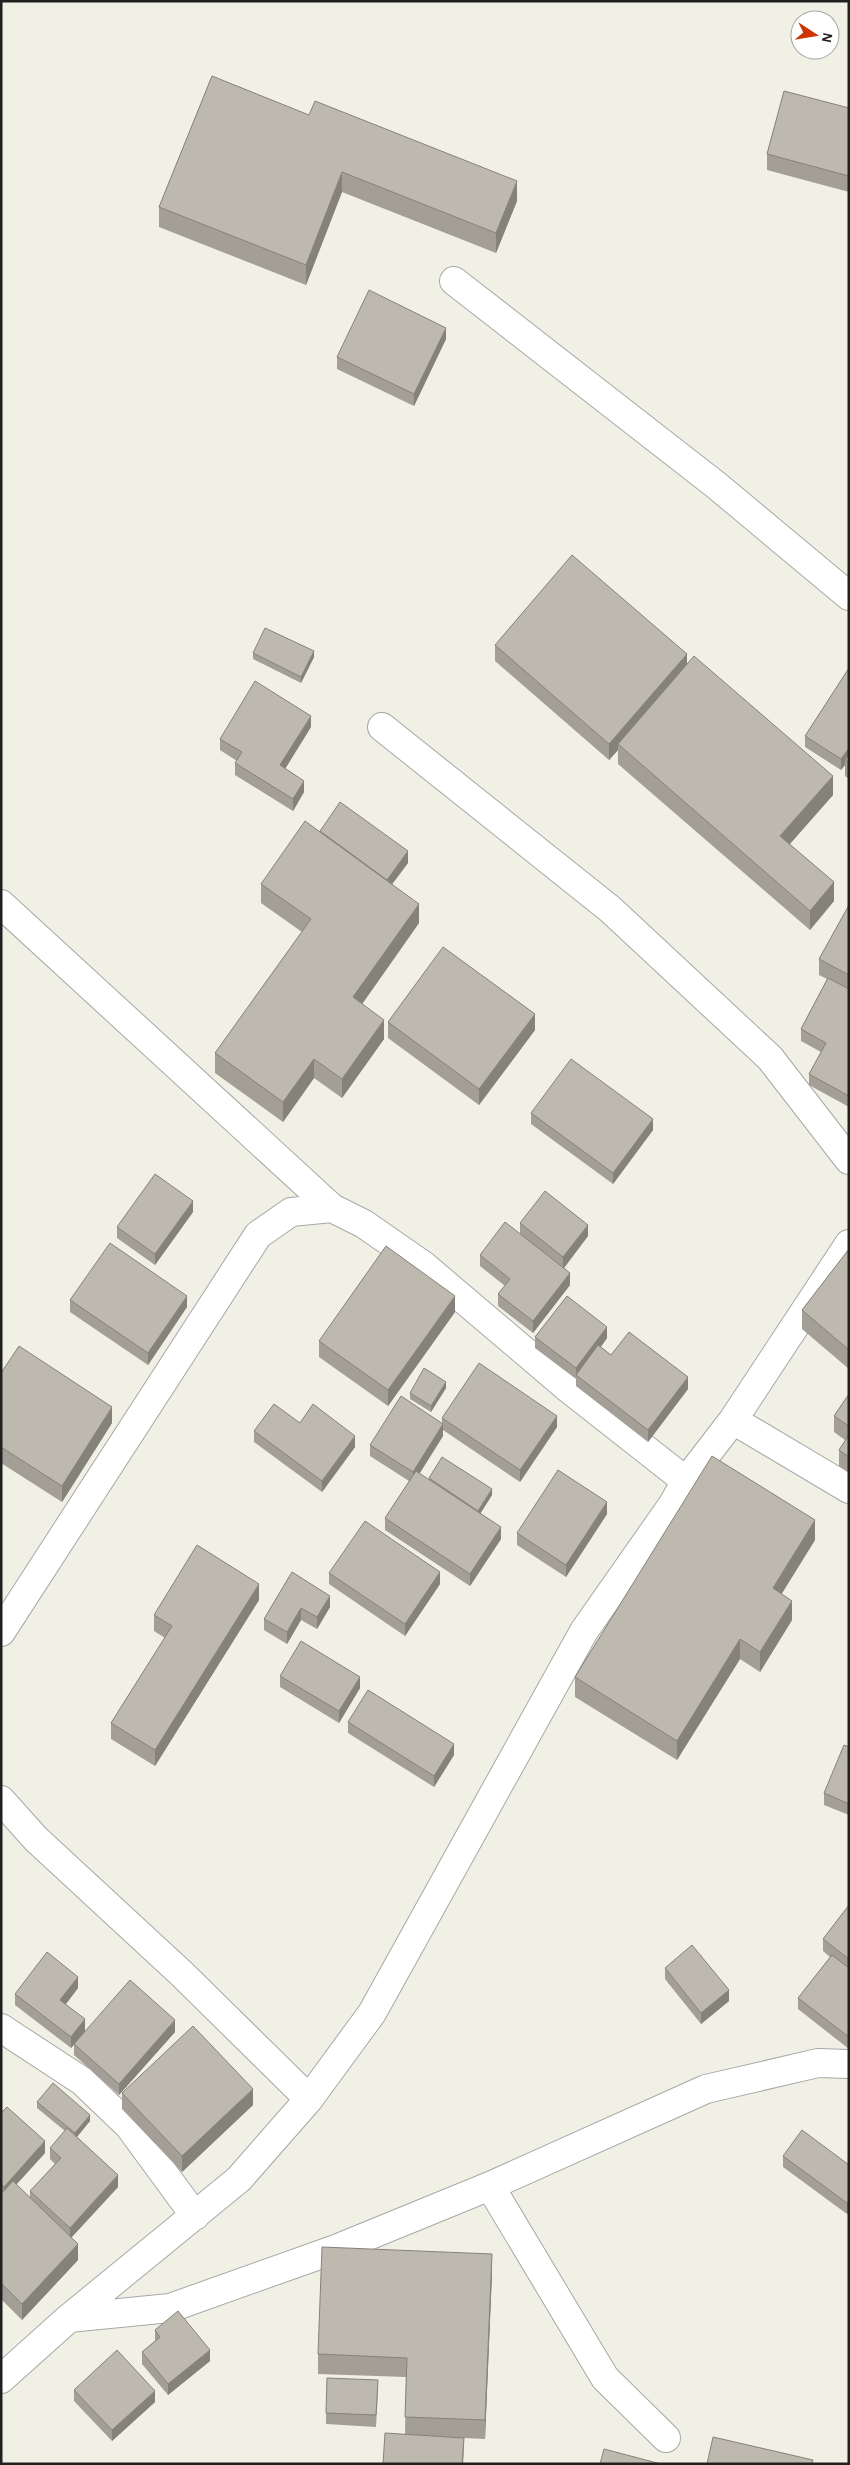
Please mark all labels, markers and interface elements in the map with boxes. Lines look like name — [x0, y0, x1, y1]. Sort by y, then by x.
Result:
north arrow — [790, 10, 840, 60]
text: N — [819, 31, 835, 44]

